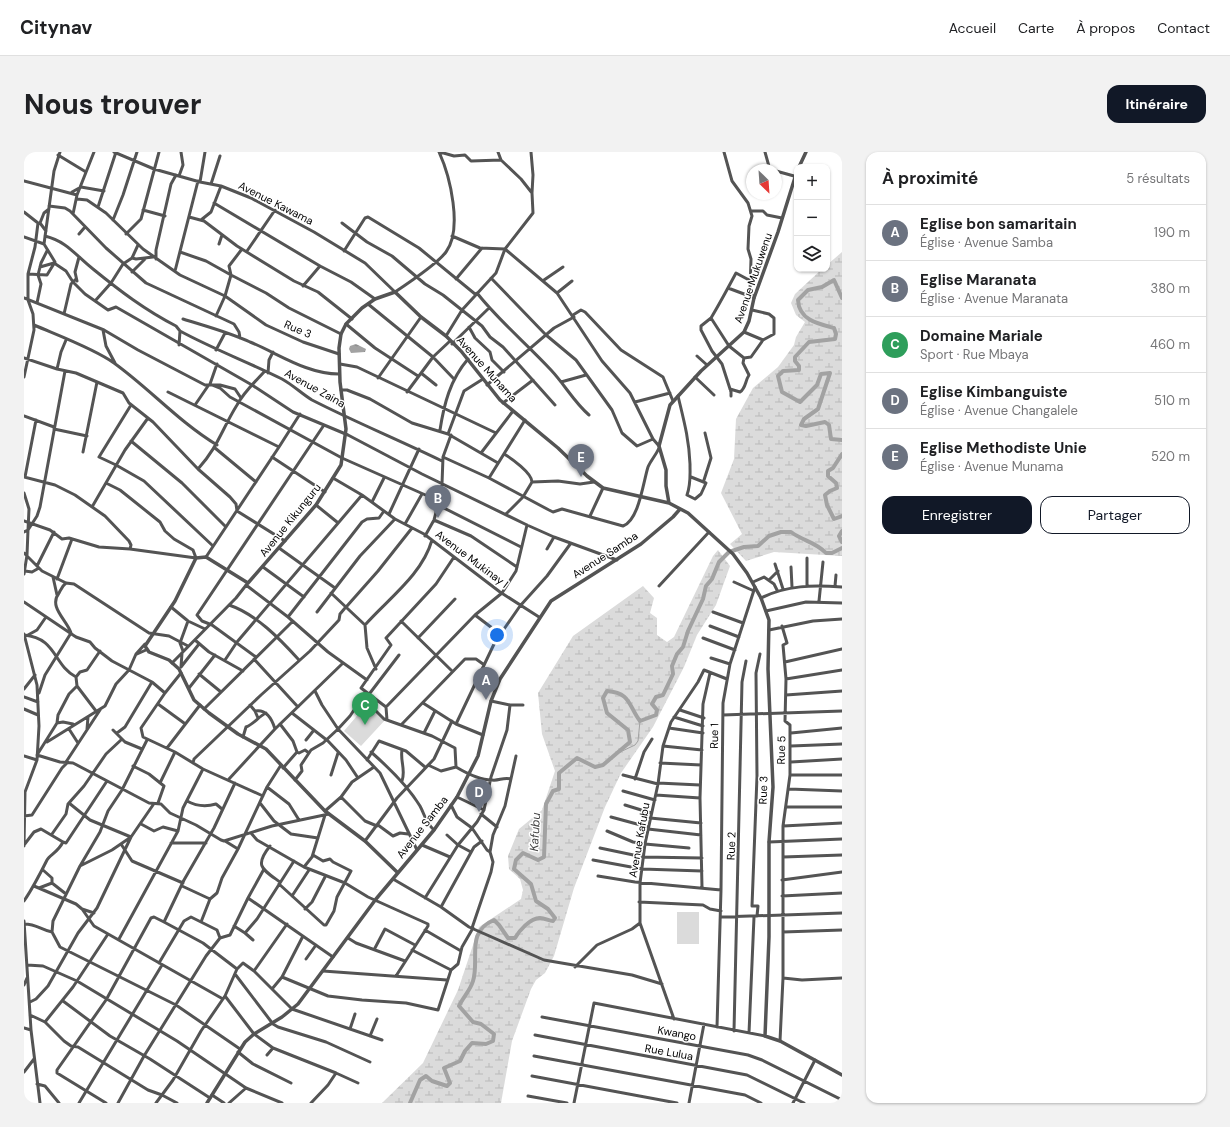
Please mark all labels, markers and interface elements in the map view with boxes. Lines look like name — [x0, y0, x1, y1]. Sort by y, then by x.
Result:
text: Citynav — [20, 15, 92, 40]
text: Accueil — [949, 19, 996, 37]
text: Carte — [1018, 19, 1054, 37]
text: À propos — [1076, 19, 1135, 37]
text: Contact — [1157, 19, 1210, 37]
button: Itinéraire — [1107, 85, 1206, 123]
text: Nous trouver — [24, 86, 201, 123]
north arrow — [746, 164, 782, 200]
map controls — [794, 164, 830, 272]
button: + — [794, 164, 830, 200]
text: À proximité — [882, 167, 978, 189]
text: 5 résultats — [1126, 170, 1190, 187]
street label: Avenue Kawama — [236, 178, 316, 228]
button: − — [794, 200, 830, 236]
text: Eglise bon samaritain — [920, 214, 1077, 234]
text: A — [890, 224, 900, 241]
text: 190 m — [1154, 224, 1190, 241]
street label: Avenue Mukuwenu — [731, 231, 775, 325]
text: Église · Avenue Samba — [920, 234, 1053, 251]
button: layers — [794, 236, 830, 272]
text: Eglise Maranata — [920, 270, 1037, 290]
text: B — [891, 280, 899, 297]
text: 380 m — [1150, 280, 1190, 297]
text: Église · Avenue Maranata — [920, 290, 1068, 307]
street label: Rue 3 — [282, 317, 314, 341]
text: Domaine Mariale — [920, 326, 1043, 346]
street label: Avenue Munama — [454, 333, 520, 405]
text: C — [890, 336, 900, 353]
text: 460 m — [1150, 336, 1190, 353]
text: Sport · Rue Mbaya — [920, 346, 1029, 363]
street label: Avenue Zaina — [282, 366, 348, 410]
text: Eglise Kimbanguiste — [920, 382, 1068, 402]
text: D — [890, 392, 900, 409]
text: 510 m — [1154, 392, 1190, 409]
text: Église · Avenue Changalele — [920, 402, 1078, 419]
text: Eglise Methodiste Unie — [920, 438, 1087, 458]
pin: E — [568, 444, 594, 477]
text: E — [891, 448, 899, 465]
text: 520 m — [1151, 448, 1190, 465]
text: Église · Avenue Munama — [920, 458, 1063, 475]
street label: Avenue Kikunguru — [256, 480, 324, 560]
pin: B — [425, 485, 451, 518]
button: Enregistrer — [882, 496, 1032, 534]
button: Partager — [1040, 496, 1190, 534]
street label: Avenue Mukinay I — [433, 527, 511, 591]
street label: Avenue Samba — [570, 529, 640, 581]
your location — [487, 625, 507, 645]
pin: A — [473, 667, 499, 700]
pin: C — [352, 692, 378, 725]
street label: Rue 1 — [707, 723, 721, 749]
street label: Rue 5 — [774, 735, 788, 764]
street label: Rue 3 — [756, 776, 770, 804]
pin: D — [466, 779, 492, 812]
street label: Avenue Samba — [393, 793, 451, 861]
street label: Avenue Kafubu — [626, 802, 652, 878]
water label: Kafubu — [526, 812, 544, 852]
street label: Rue 2 — [724, 832, 738, 860]
street label: Kwango — [657, 1023, 697, 1043]
street label: Rue Lulua — [644, 1041, 694, 1063]

